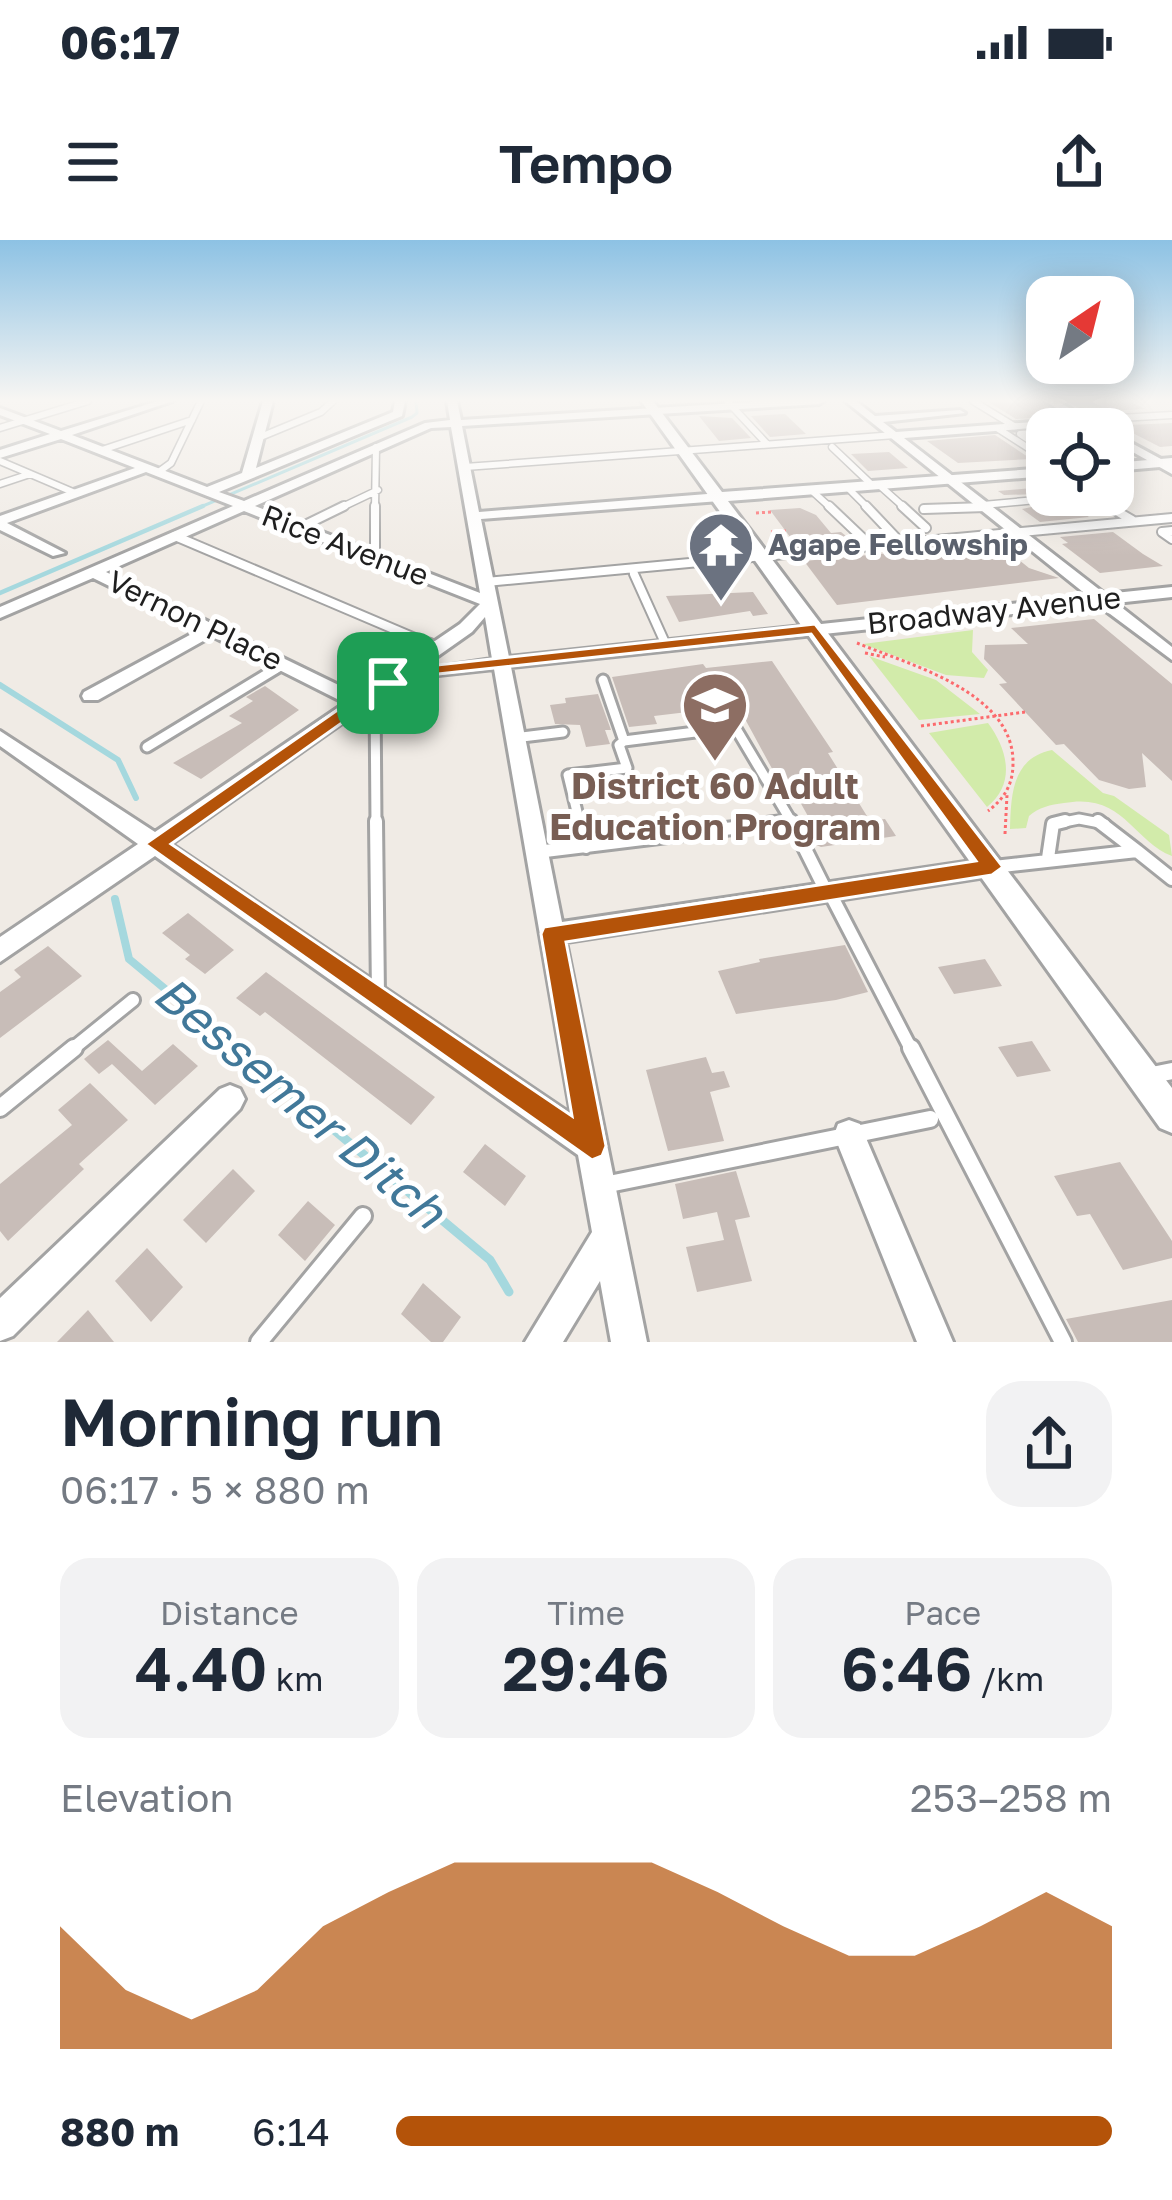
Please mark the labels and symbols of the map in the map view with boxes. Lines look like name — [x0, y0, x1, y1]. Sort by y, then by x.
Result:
north arrow — [1026, 276, 1134, 384]
street label: Rice Avenue — [257, 497, 434, 593]
temple icon: Agape Fellowship — [686, 510, 756, 604]
place label: Agape Fellowship — [768, 526, 1028, 562]
street label: Vernon Place — [102, 562, 289, 678]
street label: Broadway Avenue — [865, 579, 1123, 641]
pin — [337, 632, 439, 734]
school or university icon: District 60 Adult Education Program — [680, 670, 750, 764]
place label: District 60 Adult Education Program — [549, 764, 881, 848]
water label: Bessemer Ditch — [144, 963, 459, 1241]

